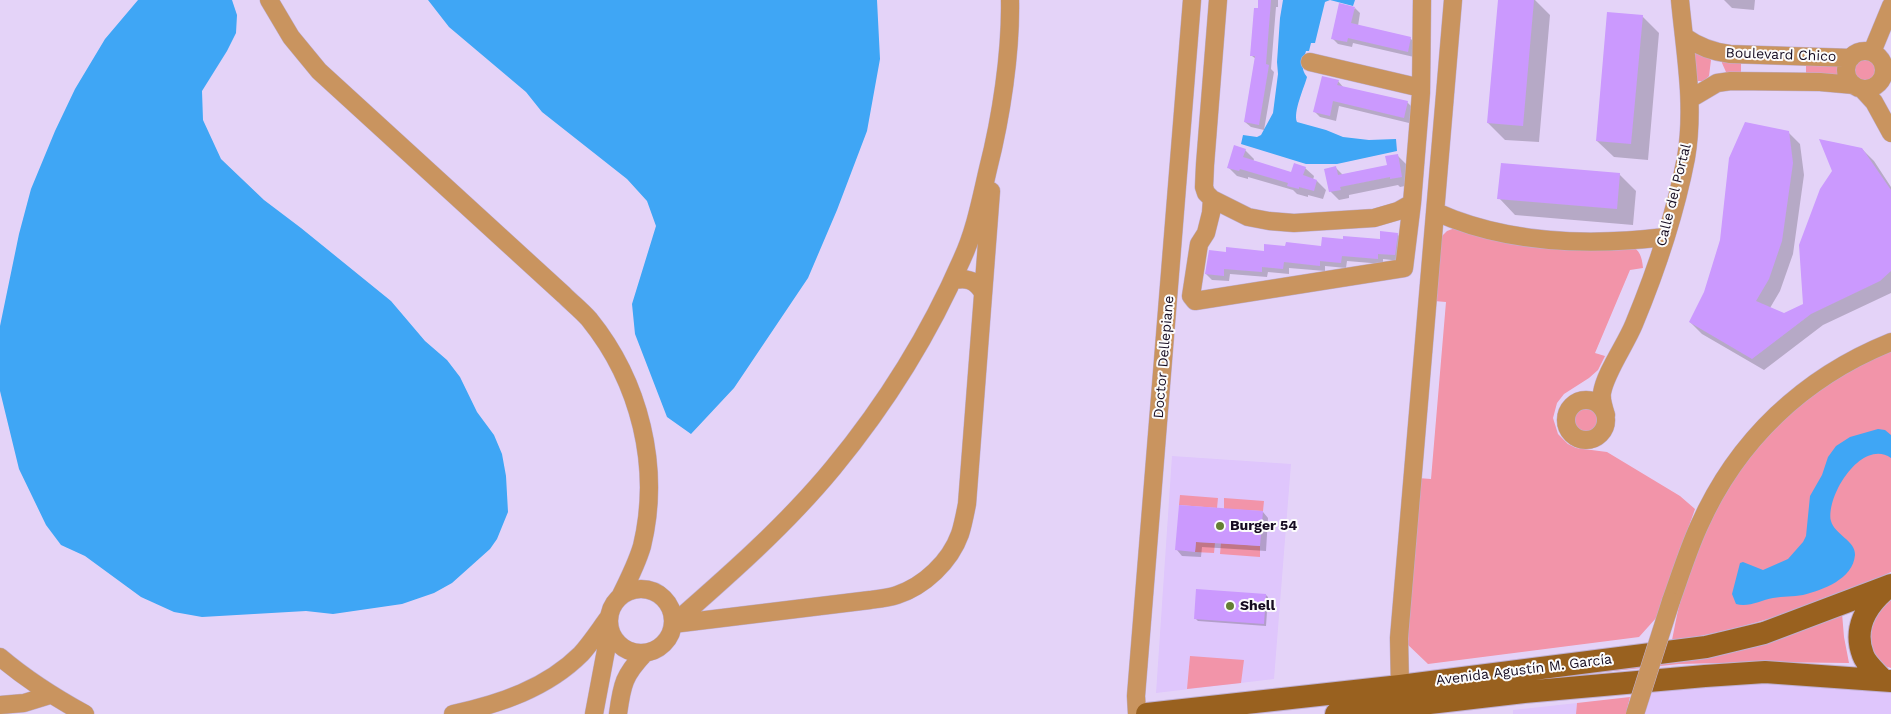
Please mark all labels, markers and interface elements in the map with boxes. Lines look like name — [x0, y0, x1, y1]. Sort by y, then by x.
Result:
street label: Boulevard Chico — [1725, 45, 1837, 65]
street label: Calle del Portal — [1653, 142, 1695, 248]
street label: Doctor Dellepiane — [1150, 295, 1178, 419]
place label: Burger 54 — [1230, 518, 1297, 534]
marker: Burger 54 — [1214, 520, 1226, 532]
place label: Shell — [1240, 598, 1275, 614]
marker: Shell — [1224, 600, 1236, 612]
street label: Avenida Agustín M. García — [1435, 651, 1613, 689]

